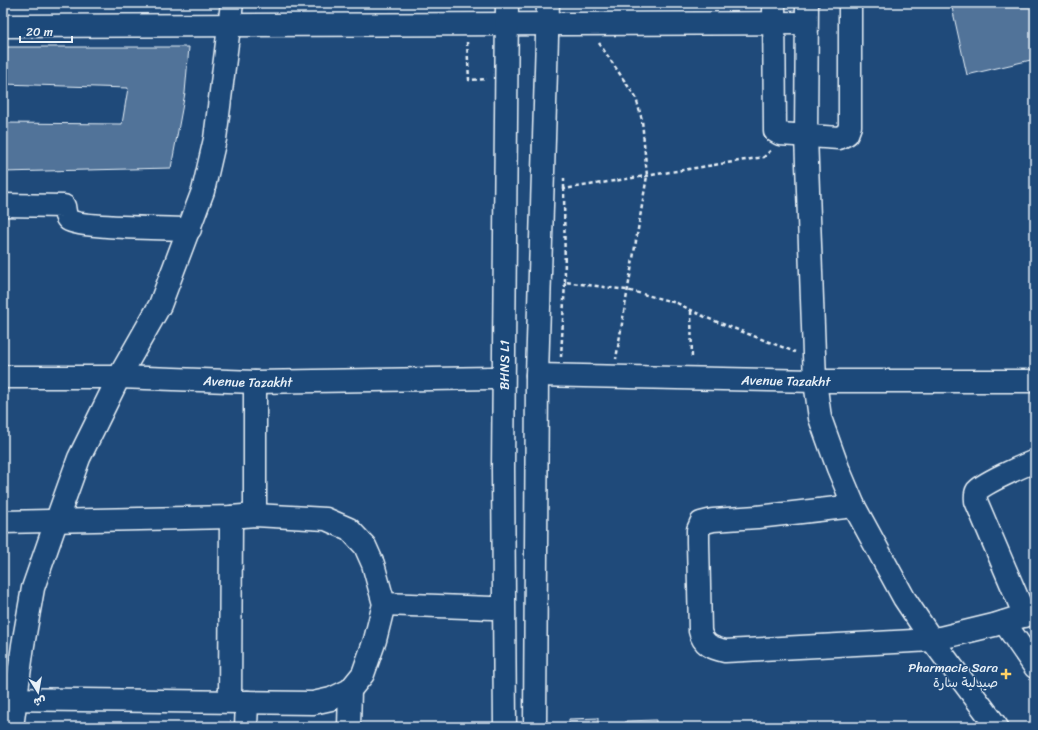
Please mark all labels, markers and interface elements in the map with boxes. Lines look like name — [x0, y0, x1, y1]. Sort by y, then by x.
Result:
scale bar — [20, 18, 72, 44]
text: 20 m — [26, 21, 53, 43]
street label: BHNS L1 — [492, 340, 516, 390]
street label: Avenue Tazakht — [740, 368, 831, 393]
street label: Avenue Tazakht — [202, 369, 293, 394]
place label: Pharmacie Sara صيدلية سارة — [908, 656, 998, 694]
marker: Pharmacie Sara صيدلية سارة — [1001, 669, 1011, 679]
north arrow — [18, 672, 58, 712]
text: ش — [32, 691, 48, 712]

